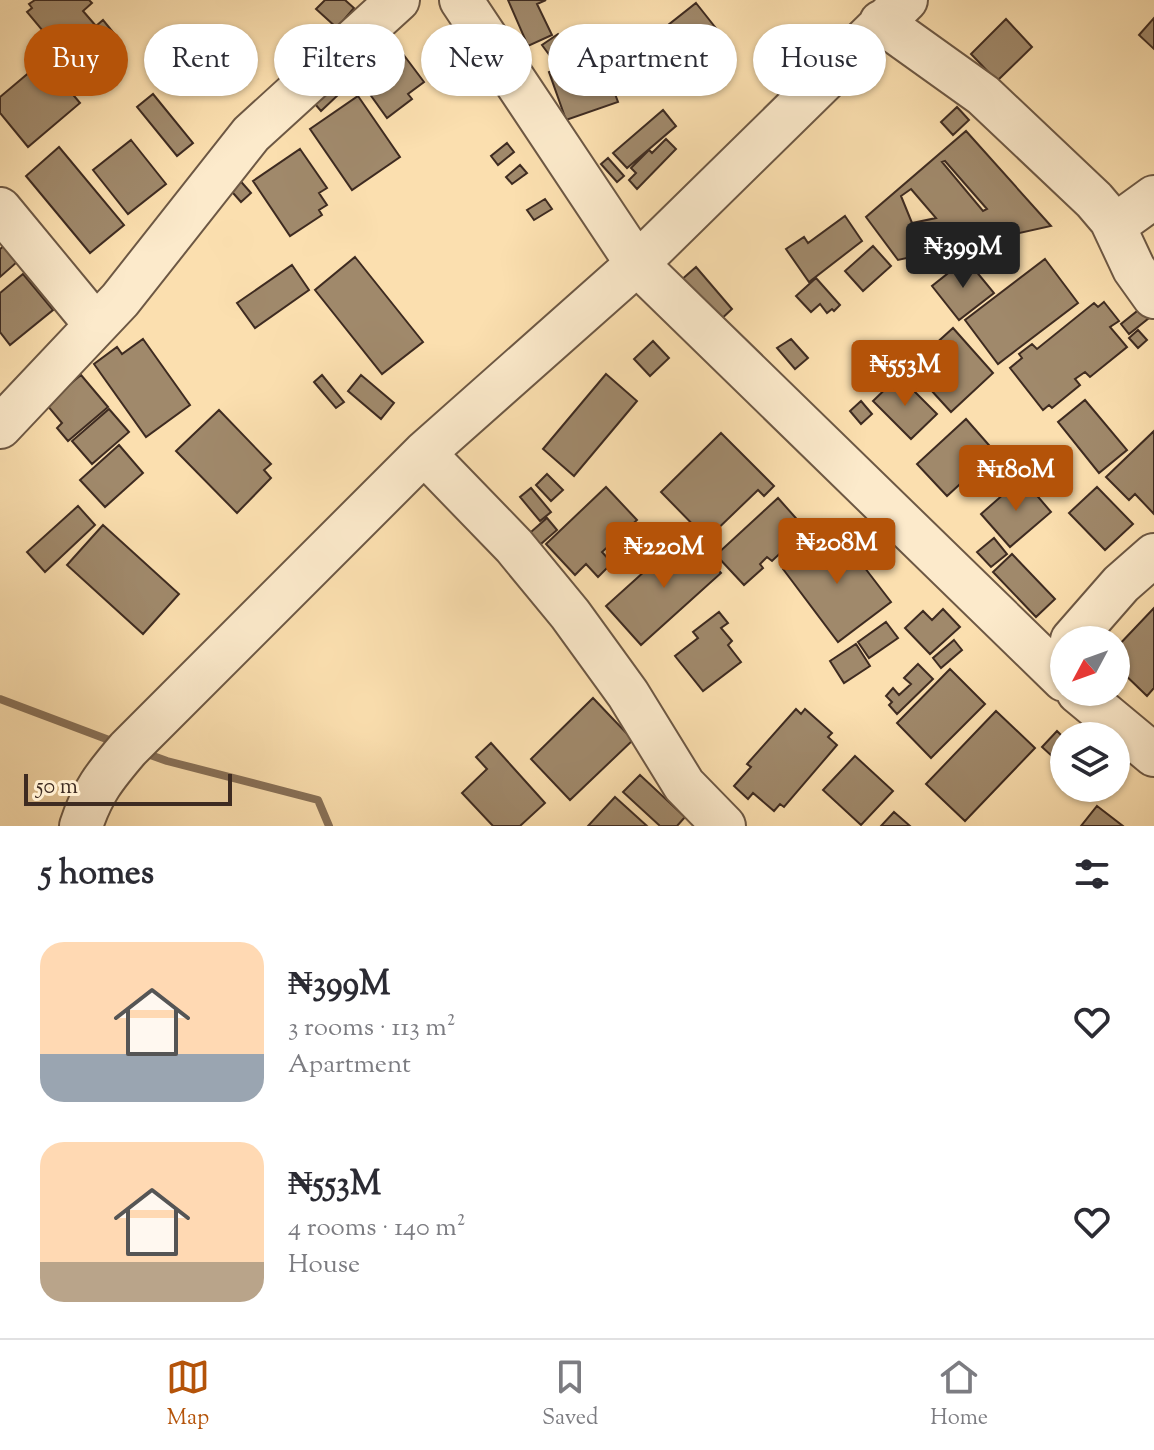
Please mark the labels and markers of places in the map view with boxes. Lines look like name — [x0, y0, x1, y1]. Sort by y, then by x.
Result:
pin: ₦399M — [907, 222, 1019, 290]
pin: ₦553M — [849, 340, 961, 408]
pin: ₦180M — [960, 445, 1072, 513]
pin: ₦208M — [781, 518, 893, 586]
pin: ₦220M — [608, 522, 720, 590]

